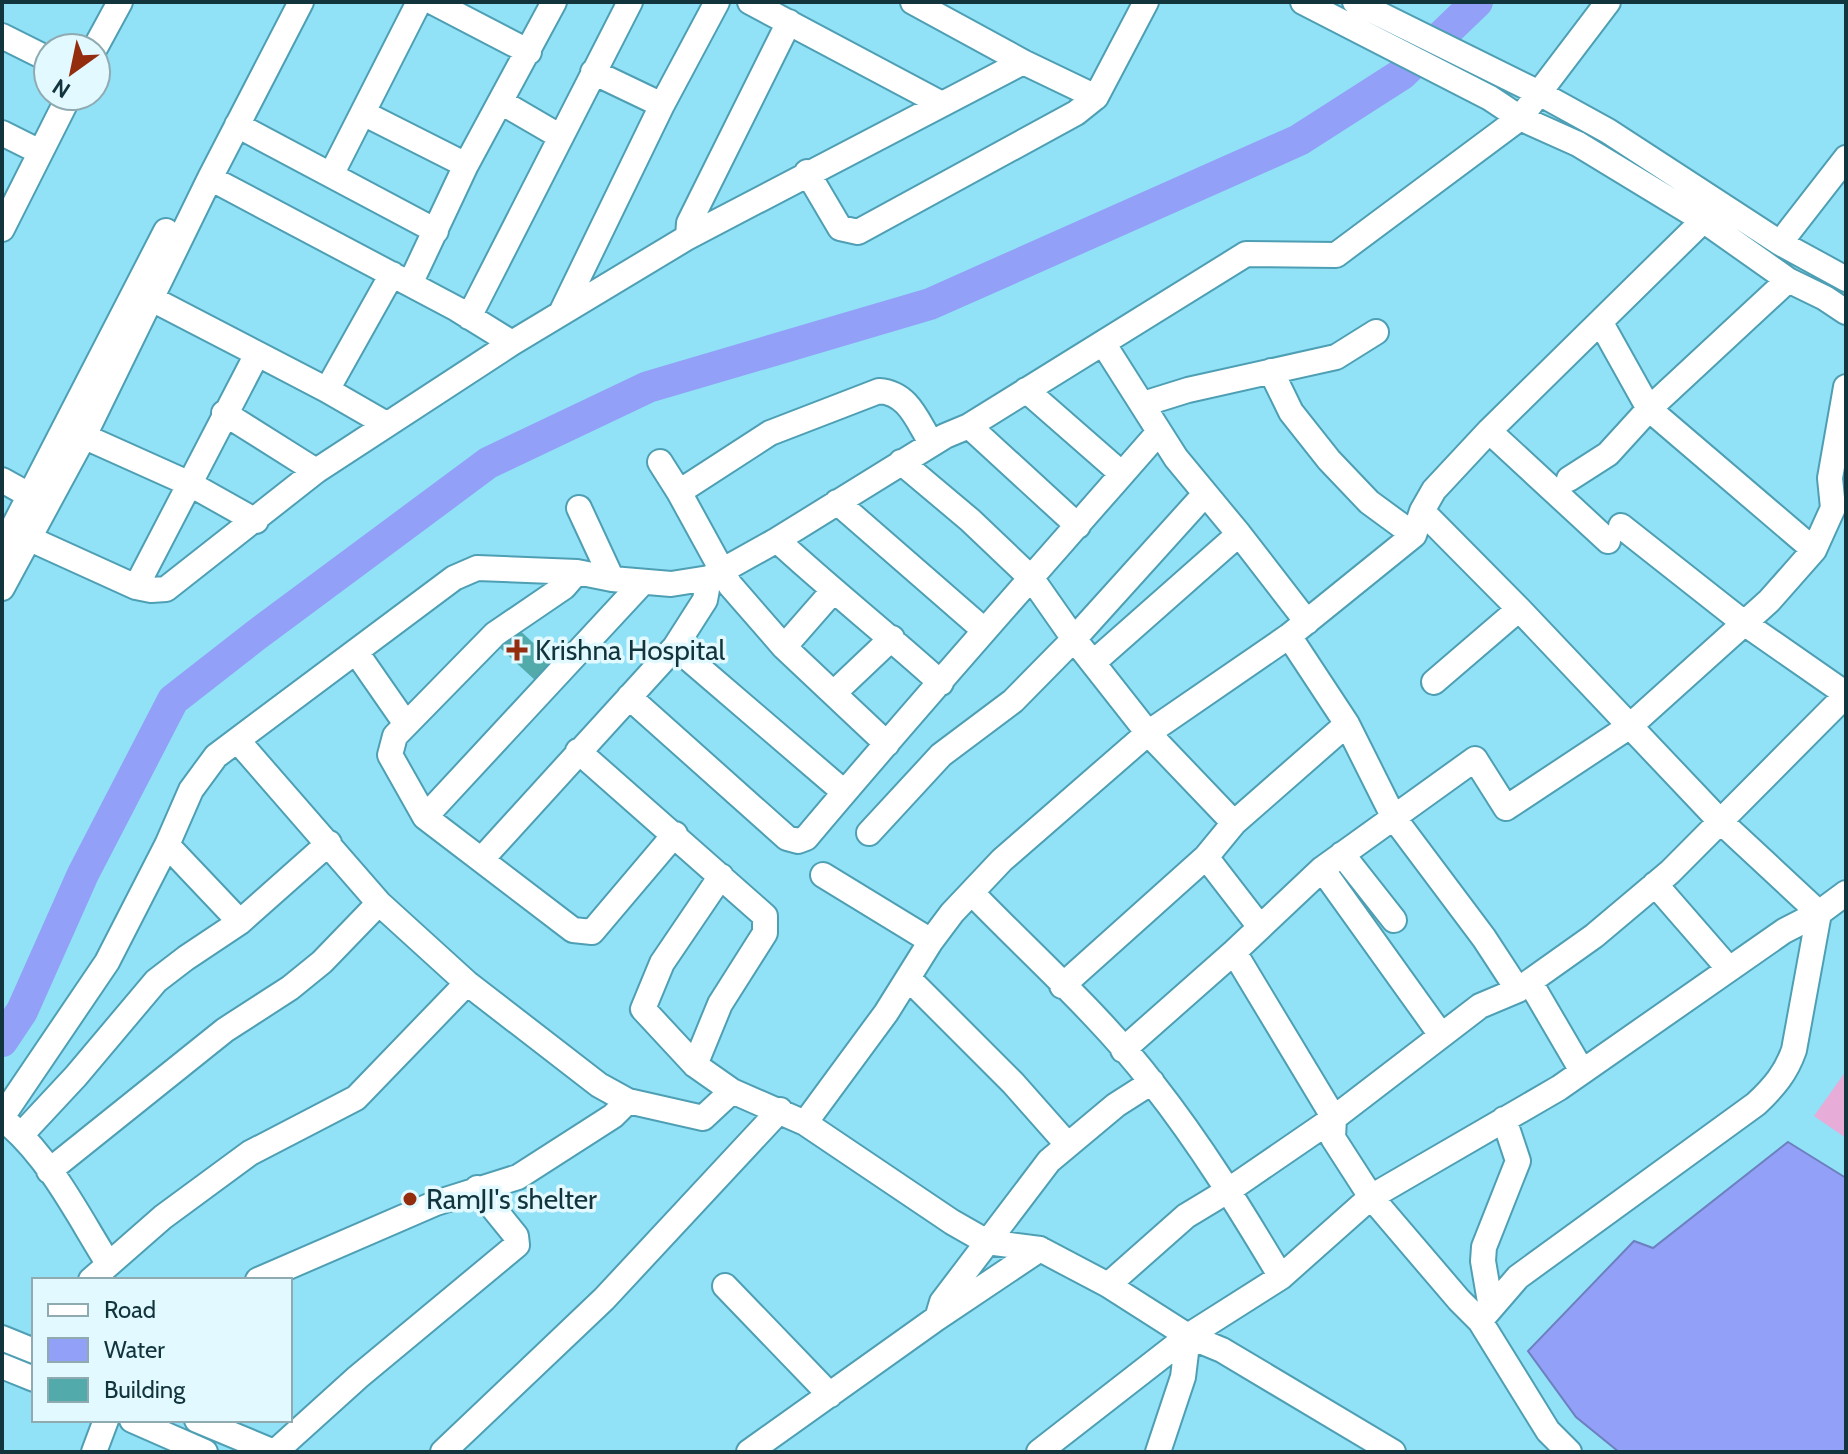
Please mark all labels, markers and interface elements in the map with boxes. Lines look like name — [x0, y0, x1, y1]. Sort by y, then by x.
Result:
north arrow — [32, 32, 112, 112]
text: N — [48, 73, 75, 104]
place label: Krishna Hospital — [535, 633, 726, 667]
marker: Krishna Hospital — [506, 639, 528, 661]
place label: RamJI's shelter — [426, 1182, 597, 1216]
marker: RamJI's shelter — [401, 1190, 419, 1208]
legend — [32, 1278, 292, 1422]
text: Road — [104, 1295, 156, 1324]
text: Water — [104, 1335, 165, 1364]
text: Building — [104, 1375, 186, 1404]

